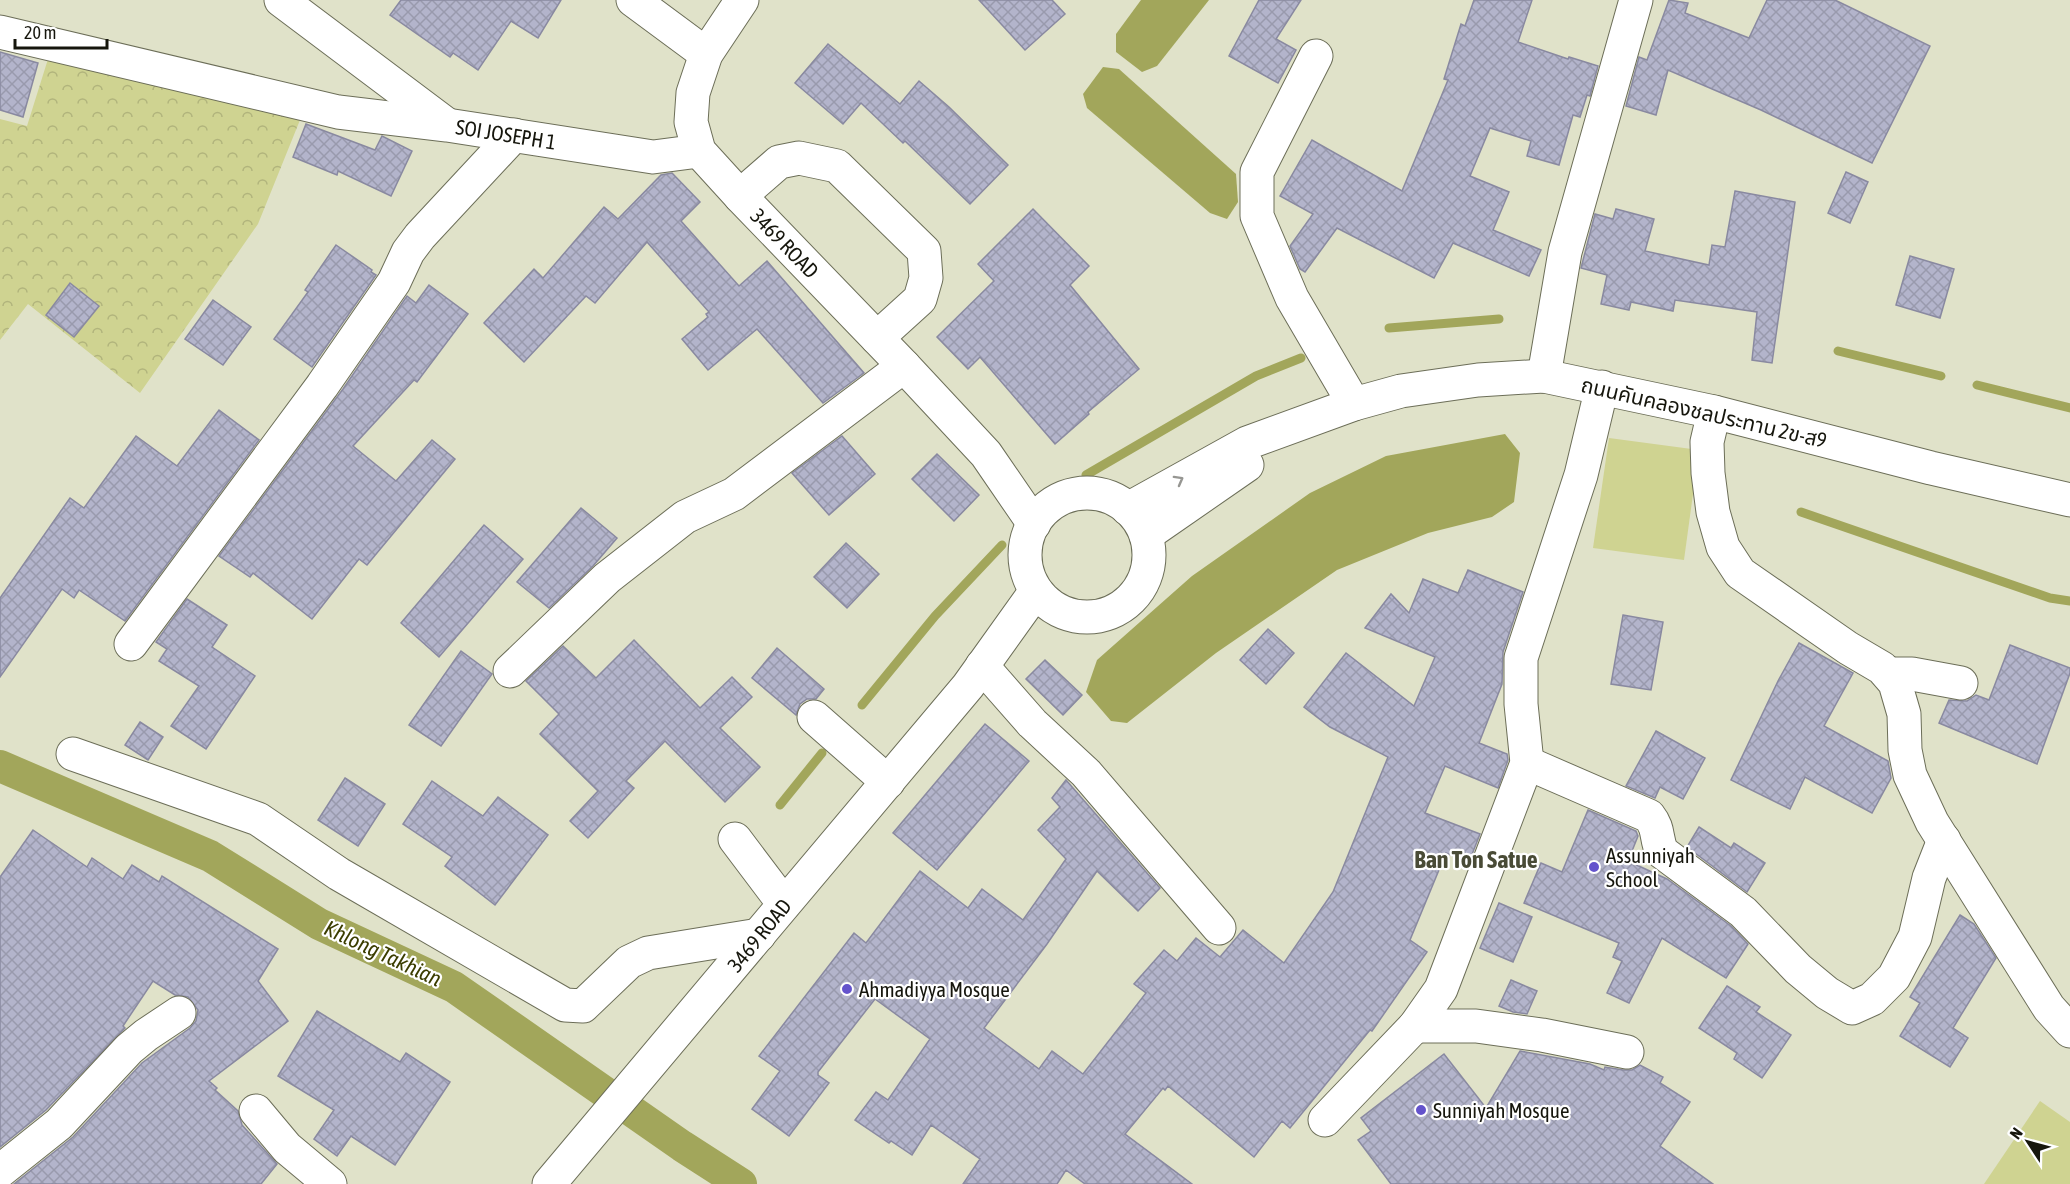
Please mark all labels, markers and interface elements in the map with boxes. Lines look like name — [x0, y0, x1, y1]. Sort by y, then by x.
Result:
scale bar — [15, 12, 106, 50]
text: 20 m — [24, 22, 56, 43]
street label: SOI JOSEPH 1 — [454, 114, 558, 154]
street label: 3469 ROAD — [746, 203, 824, 283]
street label: ถนนคันคลองชลประทาน 2ข-ส9 — [1579, 372, 1829, 452]
one-way arrow — [1173, 476, 1183, 487]
place label: Assunniyah School — [1606, 843, 1695, 891]
district label: Ban Ton Satue — [1414, 846, 1538, 873]
marker: Assunniyah School — [1587, 860, 1601, 874]
street label: 3469 ROAD — [722, 894, 796, 976]
water label: Khlong Takhian — [320, 915, 446, 992]
place label: Ahmadiyya Mosque — [859, 977, 1010, 1001]
marker: Ahmadiyya Mosque — [840, 982, 854, 996]
place label: Sunniyah Mosque — [1433, 1098, 1569, 1122]
marker: Sunniyah Mosque — [1414, 1103, 1428, 1117]
north arrow — [1998, 1112, 2058, 1172]
text: N — [2006, 1124, 2026, 1142]

